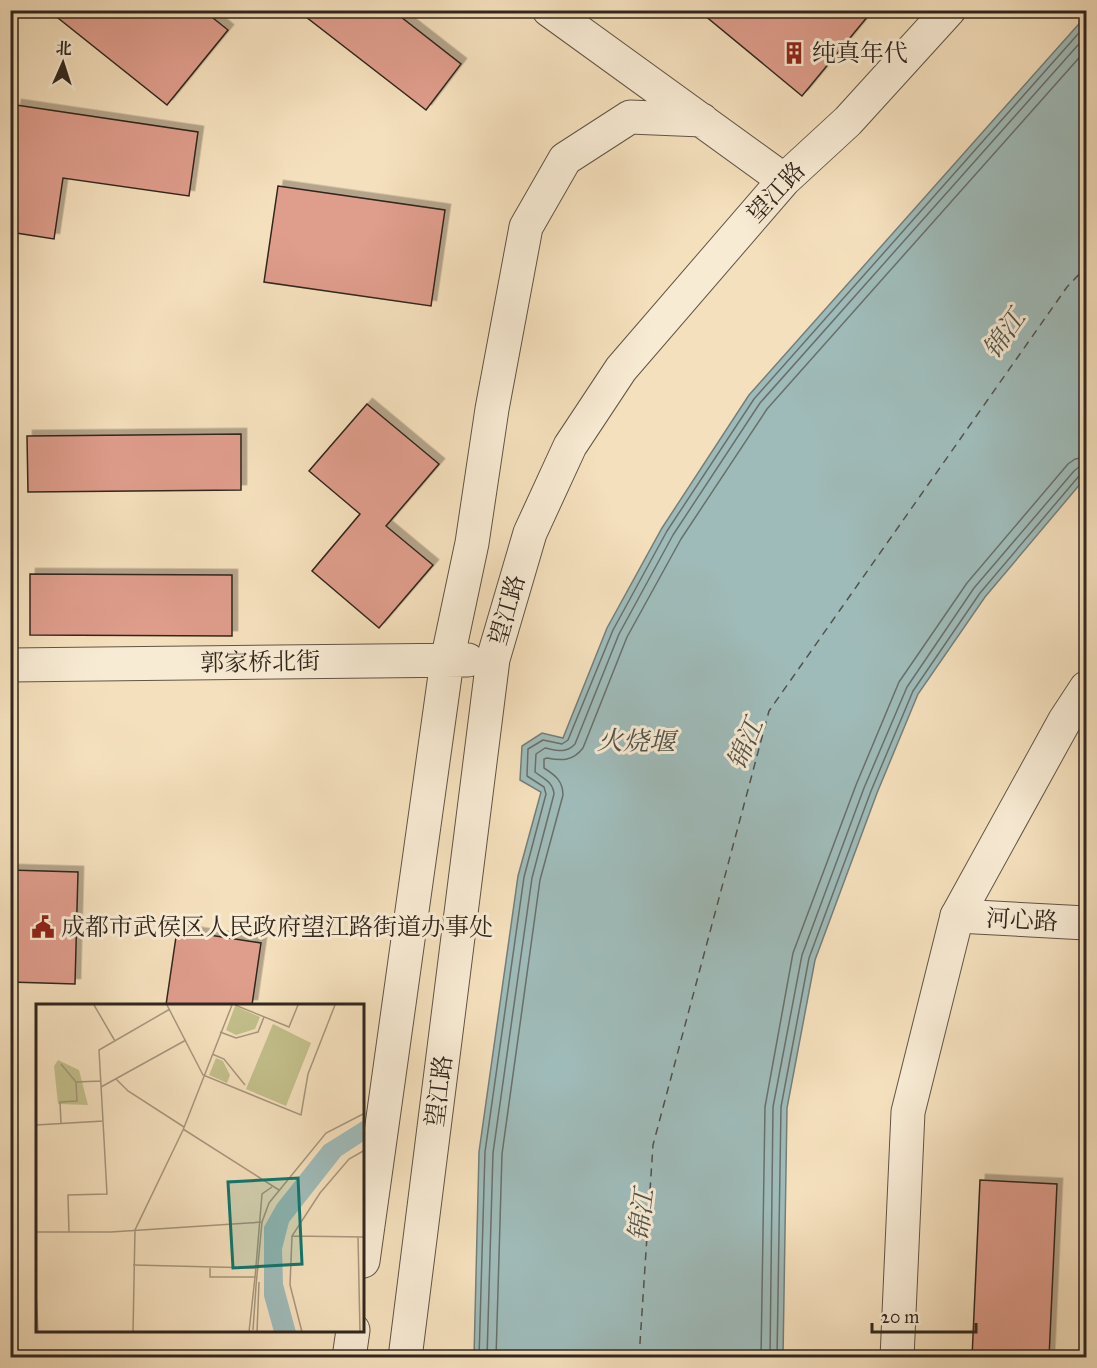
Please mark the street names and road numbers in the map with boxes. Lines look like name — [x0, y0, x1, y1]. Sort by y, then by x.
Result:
street label: 望江路 — [740, 155, 812, 229]
street label: 望江路 — [483, 571, 531, 649]
street label: 郭家桥北街 — [200, 646, 320, 678]
street label: 河心路 — [985, 903, 1059, 937]
street label: 望江路 — [420, 1053, 458, 1129]

